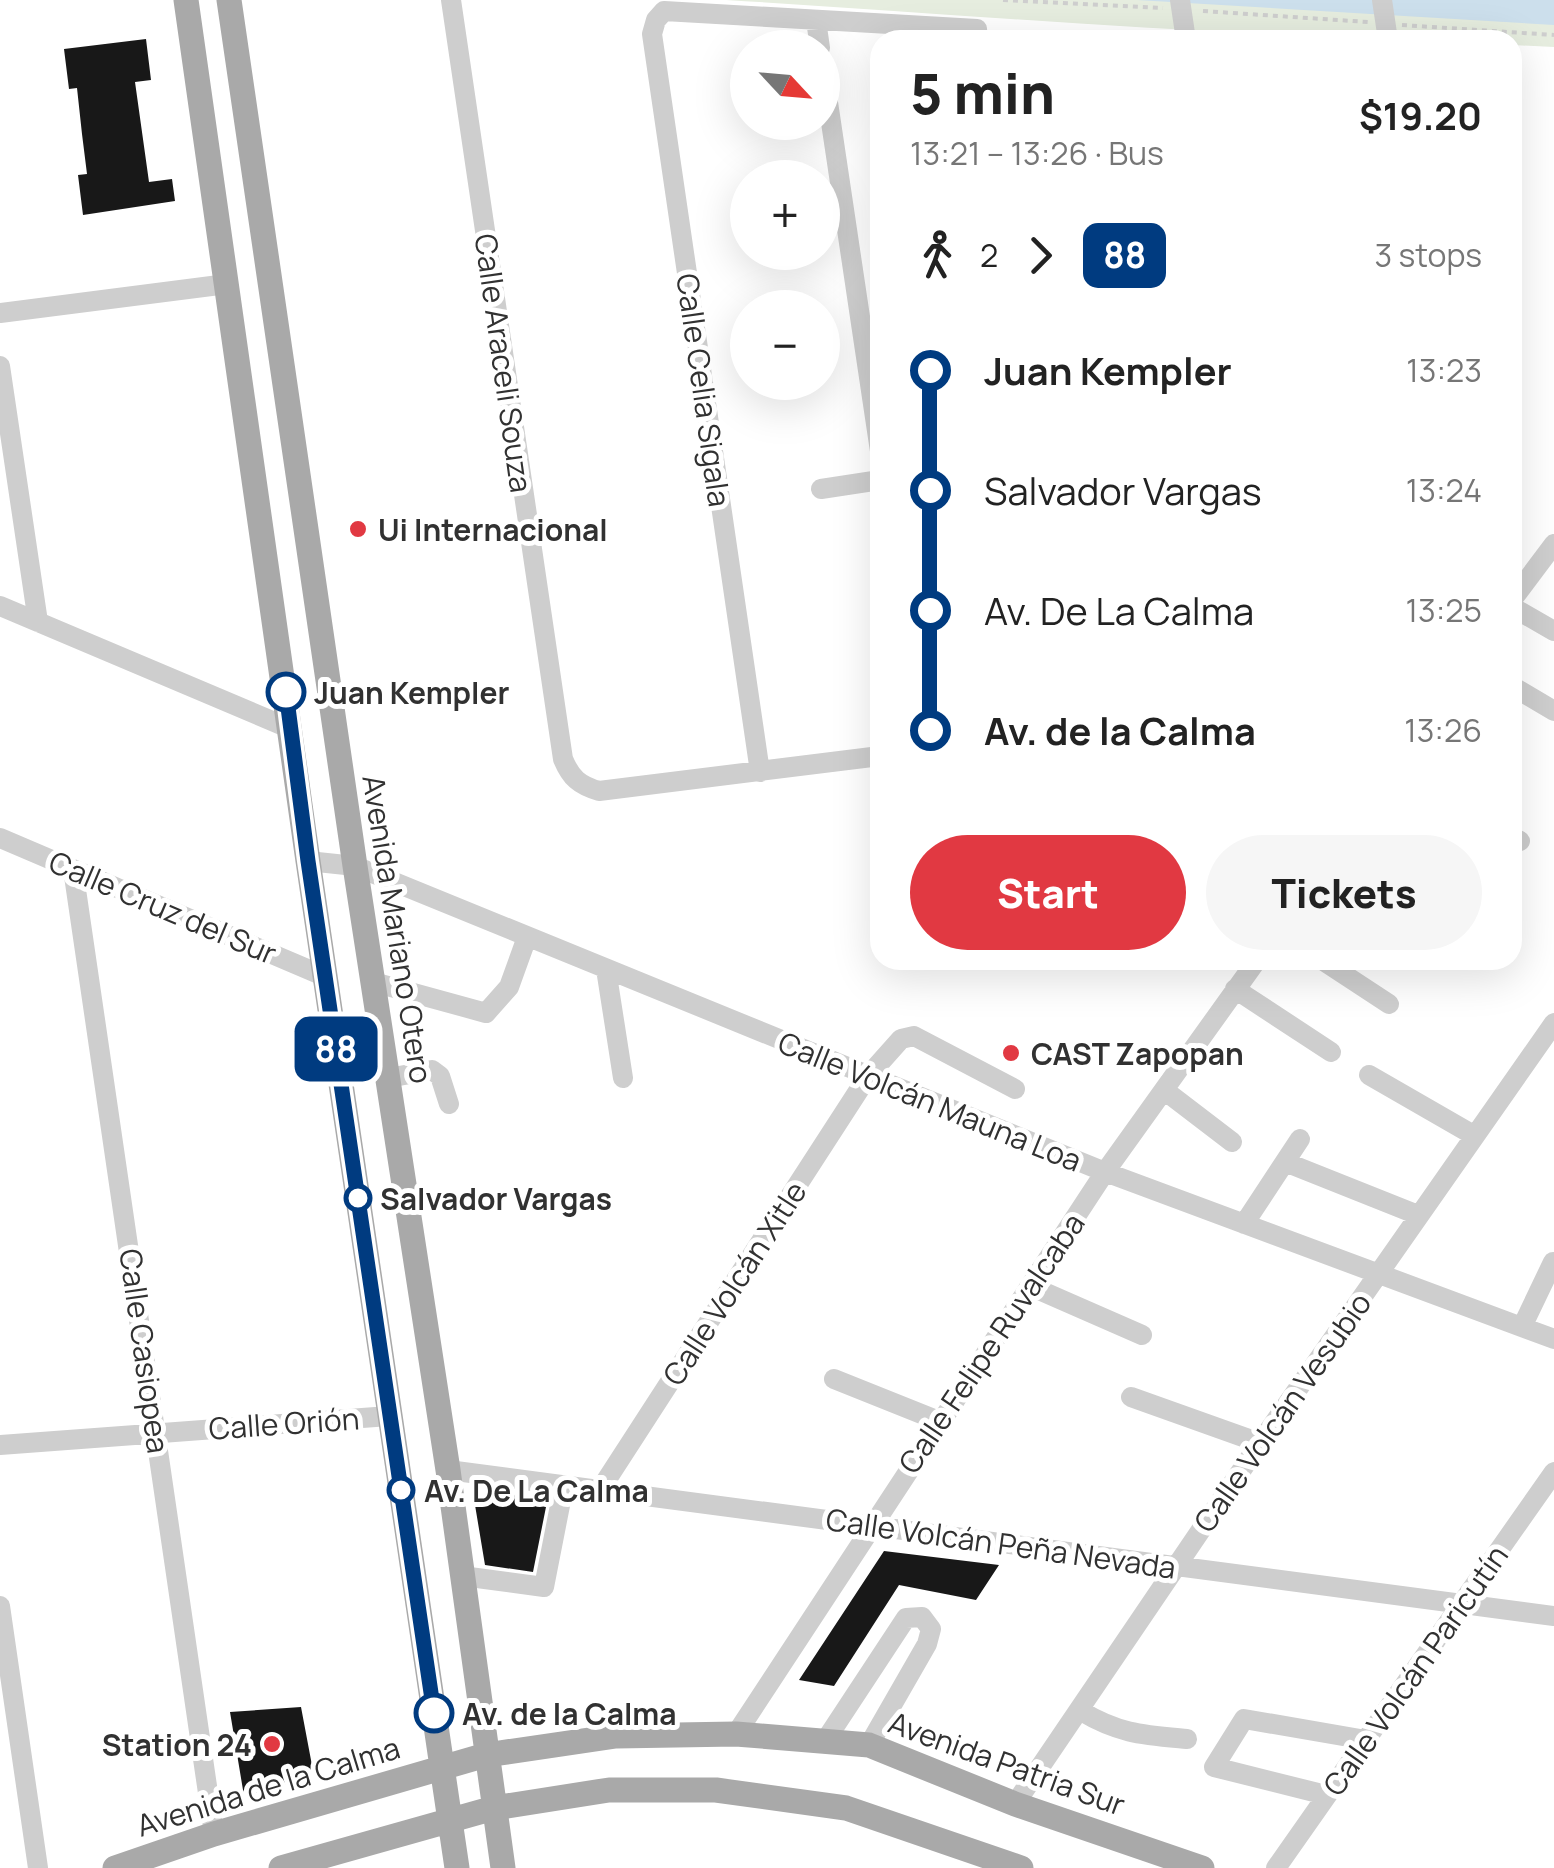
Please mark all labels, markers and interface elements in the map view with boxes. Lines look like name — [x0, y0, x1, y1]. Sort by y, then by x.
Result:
north arrow — [730, 30, 840, 140]
map controls — [730, 30, 840, 400]
text: 5 min — [910, 55, 1055, 131]
text: $19.20 — [1359, 89, 1482, 141]
text: 13:21 – 13:26 · Bus — [910, 131, 1164, 175]
button: + — [730, 160, 840, 270]
icon: walk — [910, 228, 965, 283]
icon: forward — [1013, 228, 1068, 283]
street label: Calle Araceli Souza — [466, 231, 542, 495]
text: 88 — [1103, 231, 1146, 279]
text: 2 — [980, 233, 998, 277]
text: 3 stops — [1374, 233, 1482, 277]
street label: Calle Celia Sigala — [667, 271, 741, 509]
button: − — [730, 290, 840, 400]
text: Juan Kempler — [984, 344, 1232, 396]
text: 13:23 — [1406, 348, 1482, 392]
text: Salvador Vargas — [984, 464, 1262, 516]
text: 13:24 — [1406, 468, 1482, 512]
place label: Ui Internacional — [378, 509, 608, 550]
marker: Ui Internacional — [347, 518, 369, 540]
text: Av. De La Calma — [984, 584, 1254, 636]
text: 13:25 — [1406, 588, 1482, 632]
place label: Juan Kempler — [314, 672, 510, 713]
marker: Juan Kempler — [267, 673, 305, 711]
text: Av. de la Calma — [984, 704, 1256, 756]
text: 13:26 — [1404, 708, 1482, 752]
street label: Avenida Mariano Otero — [353, 772, 443, 1086]
button: Start — [910, 835, 1186, 950]
button: Tickets — [1206, 835, 1482, 950]
street label: Calle Cruz del Sur — [43, 841, 283, 973]
line badge: 88 — [291, 1016, 381, 1082]
street label: Calle Volcán Mauna Loa — [772, 1021, 1088, 1181]
text: 88 — [315, 1025, 357, 1073]
place label: CAST Zapopan — [1031, 1033, 1244, 1074]
marker: CAST Zapopan — [1000, 1042, 1022, 1064]
street label: Calle Volcán Xitle — [653, 1173, 815, 1393]
place label: Salvador Vargas — [380, 1178, 612, 1219]
marker: Salvador Vargas — [345, 1185, 371, 1211]
street label: Calle Felipe Ruvalcaba — [889, 1205, 1093, 1481]
street label: Calle Casiopea — [110, 1246, 180, 1456]
street label: Calle Volcán Vesubio — [1184, 1284, 1380, 1540]
street label: Calle Orión — [207, 1397, 361, 1449]
place label: Av. De La Calma — [424, 1470, 649, 1511]
marker: Av. De La Calma — [388, 1477, 414, 1503]
street label: Calle Volcán Peña Nevada — [824, 1498, 1178, 1588]
street label: Calle Volcán Paricutín — [1313, 1537, 1517, 1803]
place label: Av. de la Calma — [462, 1693, 677, 1734]
marker: Av. de la Calma — [415, 1694, 453, 1732]
street label: Avenida Patria Sur — [883, 1701, 1131, 1825]
place label: Station 24 — [102, 1724, 252, 1765]
street label: Avenida de la Calma — [131, 1726, 405, 1846]
marker: Station 24 — [261, 1733, 283, 1755]

